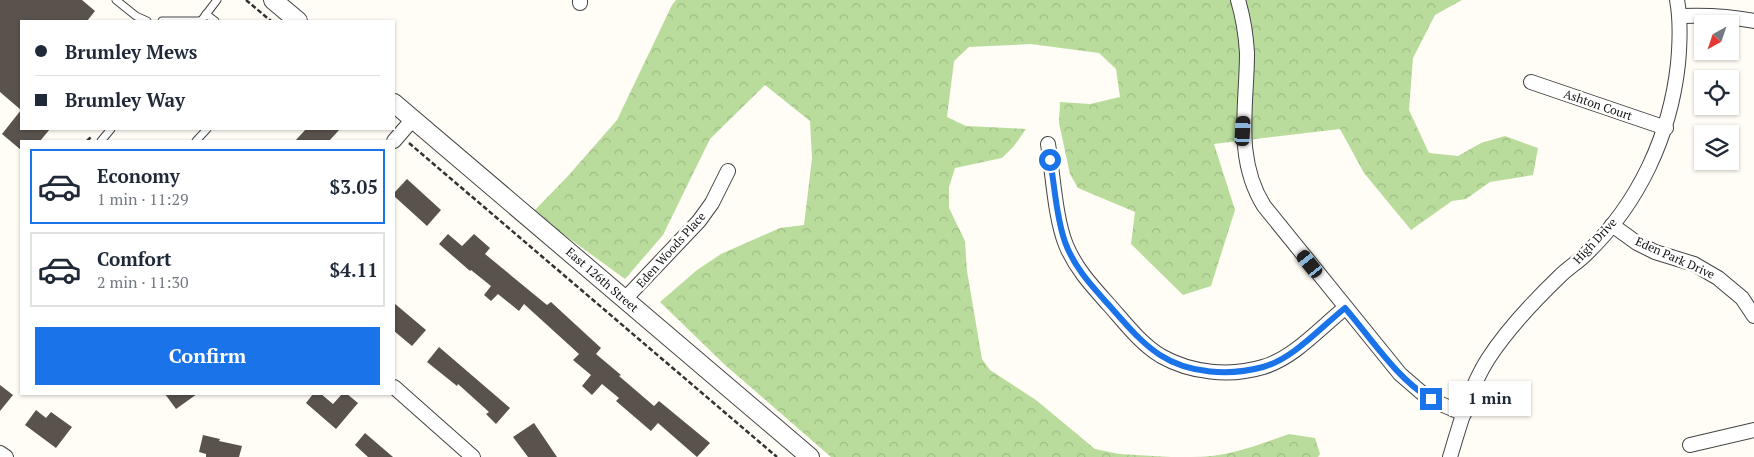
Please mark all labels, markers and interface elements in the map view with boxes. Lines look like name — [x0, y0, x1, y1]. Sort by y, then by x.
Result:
north arrow — [1694, 15, 1739, 60]
map controls — [1694, 15, 1739, 170]
text: Brumley Mews — [65, 39, 197, 64]
button: locate — [1694, 70, 1739, 115]
street label: Ashton Court — [1562, 86, 1635, 123]
text: Brumley Way — [65, 87, 185, 112]
car — [1234, 116, 1251, 146]
button: layers — [1694, 125, 1739, 170]
route start — [1039, 149, 1061, 171]
text: Economy — [97, 163, 180, 188]
icon: car — [37, 164, 82, 209]
text: $3.05 — [329, 174, 378, 199]
text: 1 min · 11:29 — [97, 188, 189, 210]
street label: Eden Woods Place — [633, 209, 708, 291]
street label: High Drive — [1570, 215, 1620, 267]
street label: Eden Park Drive — [1633, 233, 1717, 282]
street label: East 126th Street — [563, 244, 642, 316]
text: Comfort — [97, 246, 172, 271]
icon: car — [37, 247, 82, 292]
car — [1294, 248, 1325, 280]
text: $4.11 — [329, 257, 378, 282]
text: 2 min · 11:30 — [97, 271, 189, 293]
button: Confirm — [35, 327, 380, 385]
callout: 1 min — [1448, 382, 1531, 416]
text: 1 min — [1468, 387, 1512, 409]
route end — [1420, 388, 1442, 410]

